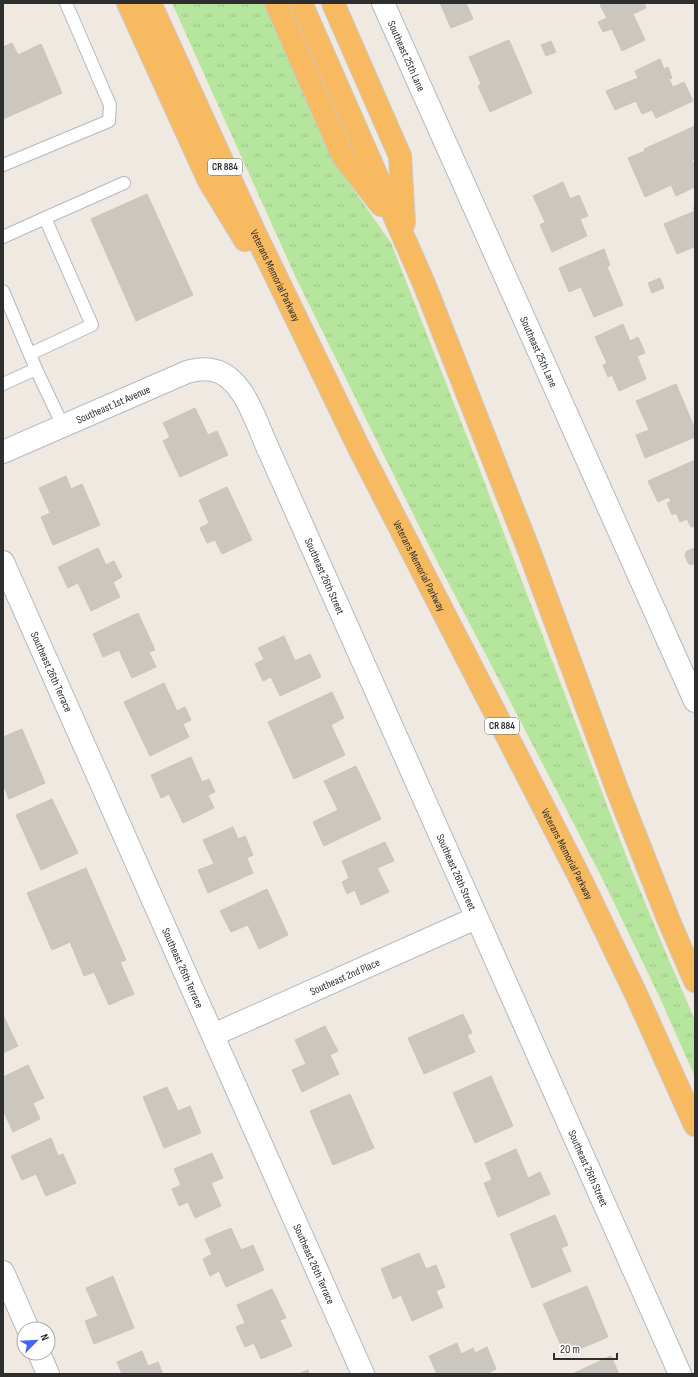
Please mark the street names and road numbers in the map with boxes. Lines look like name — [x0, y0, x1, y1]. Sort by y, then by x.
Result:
street label: Southeast 25th Lane — [385, 19, 428, 93]
road number: CR 884 — [208, 159, 242, 175]
street label: Veterans Memorial Parkway — [248, 227, 304, 324]
street label: Southeast 25th Lane — [517, 314, 560, 389]
street label: Southeast 1st Avenue — [74, 382, 152, 426]
street label: Veterans Memorial Parkway — [391, 518, 449, 614]
street label: Southeast 26th Street — [302, 536, 348, 617]
street label: Southeast 26th Terrace — [28, 630, 75, 714]
road number: CR 884 — [485, 718, 519, 734]
street label: Veterans Memorial Parkway — [539, 806, 596, 902]
street label: Southeast 26th Street — [434, 832, 480, 913]
street label: Southeast 26th Terrace — [160, 926, 206, 1010]
street label: Southeast 2nd Place — [308, 955, 382, 998]
street label: Southeast 26th Street — [566, 1128, 611, 1209]
street label: Southeast 26th Terrace — [291, 1222, 338, 1306]

